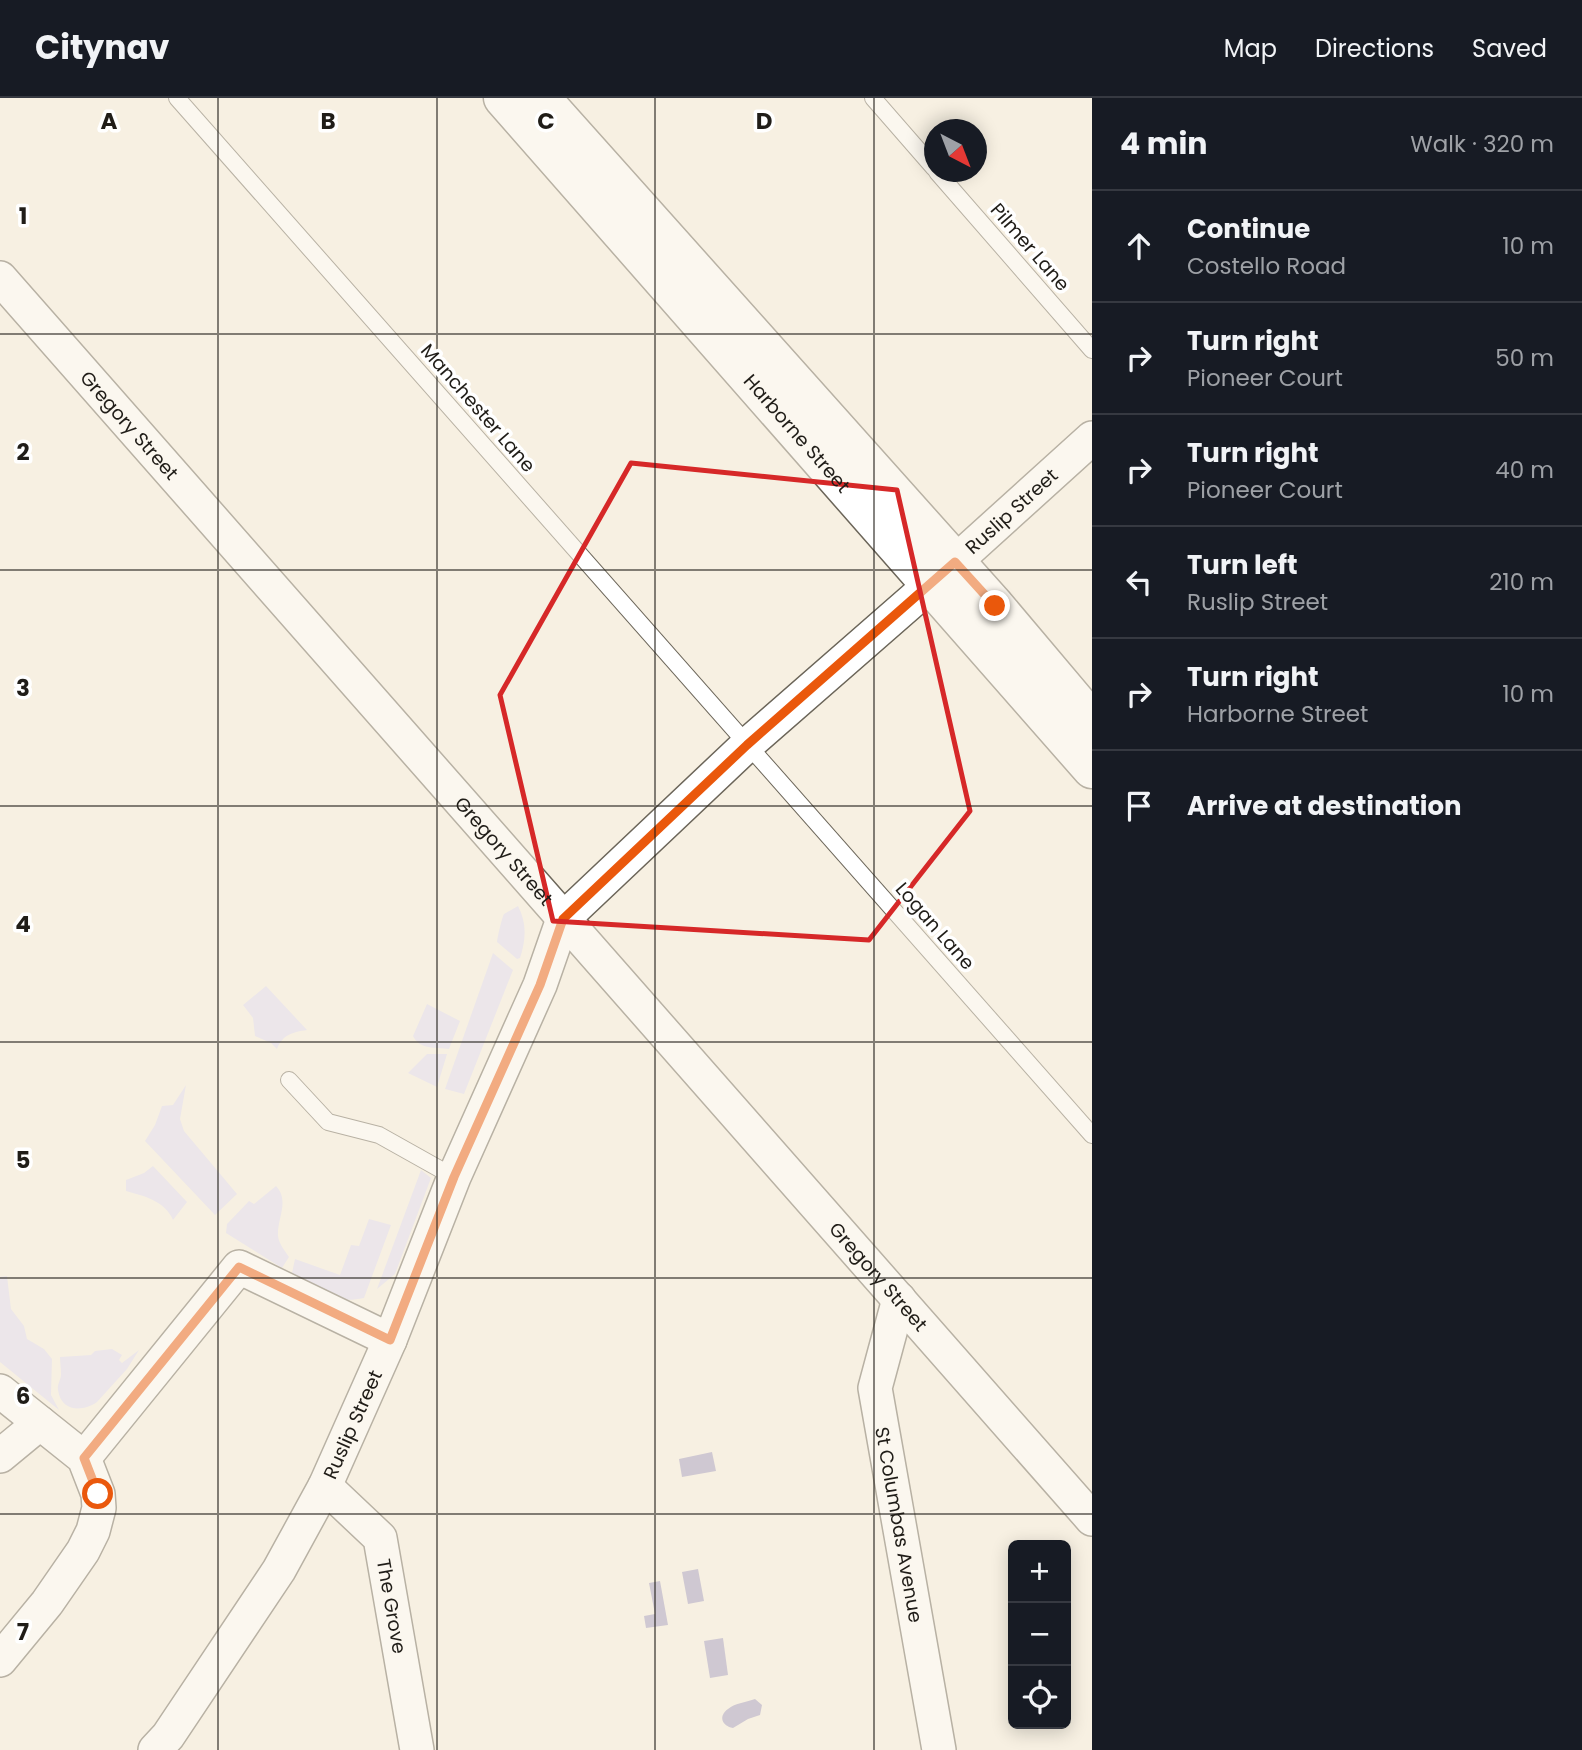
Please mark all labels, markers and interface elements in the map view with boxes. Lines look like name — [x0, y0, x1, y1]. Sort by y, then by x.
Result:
text: Citynav — [35, 24, 169, 71]
text: Map — [1224, 32, 1277, 65]
text: Directions — [1315, 32, 1434, 65]
text: Saved — [1472, 32, 1547, 65]
text: A — [101, 105, 118, 137]
text: B — [320, 105, 336, 137]
text: C — [537, 105, 555, 137]
text: D — [756, 105, 772, 137]
north arrow — [924, 119, 987, 182]
text: 4 min — [1120, 122, 1208, 165]
text: Walk · 320 m — [1410, 128, 1554, 160]
street label: Pilmer Lane — [984, 197, 1076, 297]
text: 1 — [19, 200, 27, 232]
text: Continue — [1187, 211, 1310, 247]
icon: ahead — [1120, 227, 1158, 265]
text: 10 m — [1502, 230, 1554, 262]
text: Costello Road — [1187, 250, 1346, 282]
text: Turn right — [1187, 323, 1319, 359]
street label: Manchester Lane — [414, 338, 542, 478]
icon: right — [1120, 339, 1158, 377]
text: 50 m — [1495, 342, 1554, 374]
text: Pioneer Court — [1187, 362, 1343, 394]
street label: Gregory Street — [74, 365, 185, 486]
street label: Harborne Street — [738, 368, 857, 498]
text: Turn right — [1187, 435, 1319, 471]
text: 2 — [16, 436, 30, 468]
icon: right — [1120, 451, 1158, 489]
text: 40 m — [1495, 454, 1554, 486]
street label: Ruslip Street — [959, 462, 1064, 560]
text: Pioneer Court — [1187, 474, 1343, 506]
text: Turn left — [1187, 547, 1298, 583]
icon: left — [1120, 563, 1158, 601]
text: 210 m — [1489, 566, 1554, 598]
text: Ruslip Street — [1187, 586, 1328, 618]
route end — [979, 590, 1010, 621]
text: Turn right — [1187, 659, 1319, 695]
text: 3 — [16, 672, 30, 704]
icon: right — [1120, 675, 1158, 713]
text: 10 m — [1502, 678, 1554, 710]
text: Harborne Street — [1187, 698, 1368, 730]
icon: arrive — [1120, 787, 1158, 825]
text: Arrive at destination — [1187, 788, 1462, 824]
street label: Gregory Street — [449, 790, 560, 911]
street label: Logan Lane — [889, 876, 981, 976]
text: 4 — [15, 908, 31, 940]
text: 5 — [16, 1144, 30, 1176]
street label: Gregory Street — [823, 1216, 934, 1337]
street label: Ruslip Street — [316, 1366, 389, 1483]
text: 6 — [16, 1380, 30, 1412]
street label: St Columbas Avenue — [869, 1425, 930, 1625]
route start — [82, 1478, 113, 1509]
map controls — [1008, 1540, 1071, 1729]
button: + — [1008, 1540, 1071, 1603]
street label: The Grove — [370, 1557, 413, 1656]
button: − — [1008, 1603, 1071, 1666]
text: 7 — [17, 1616, 29, 1648]
button: locate — [1008, 1666, 1071, 1729]

